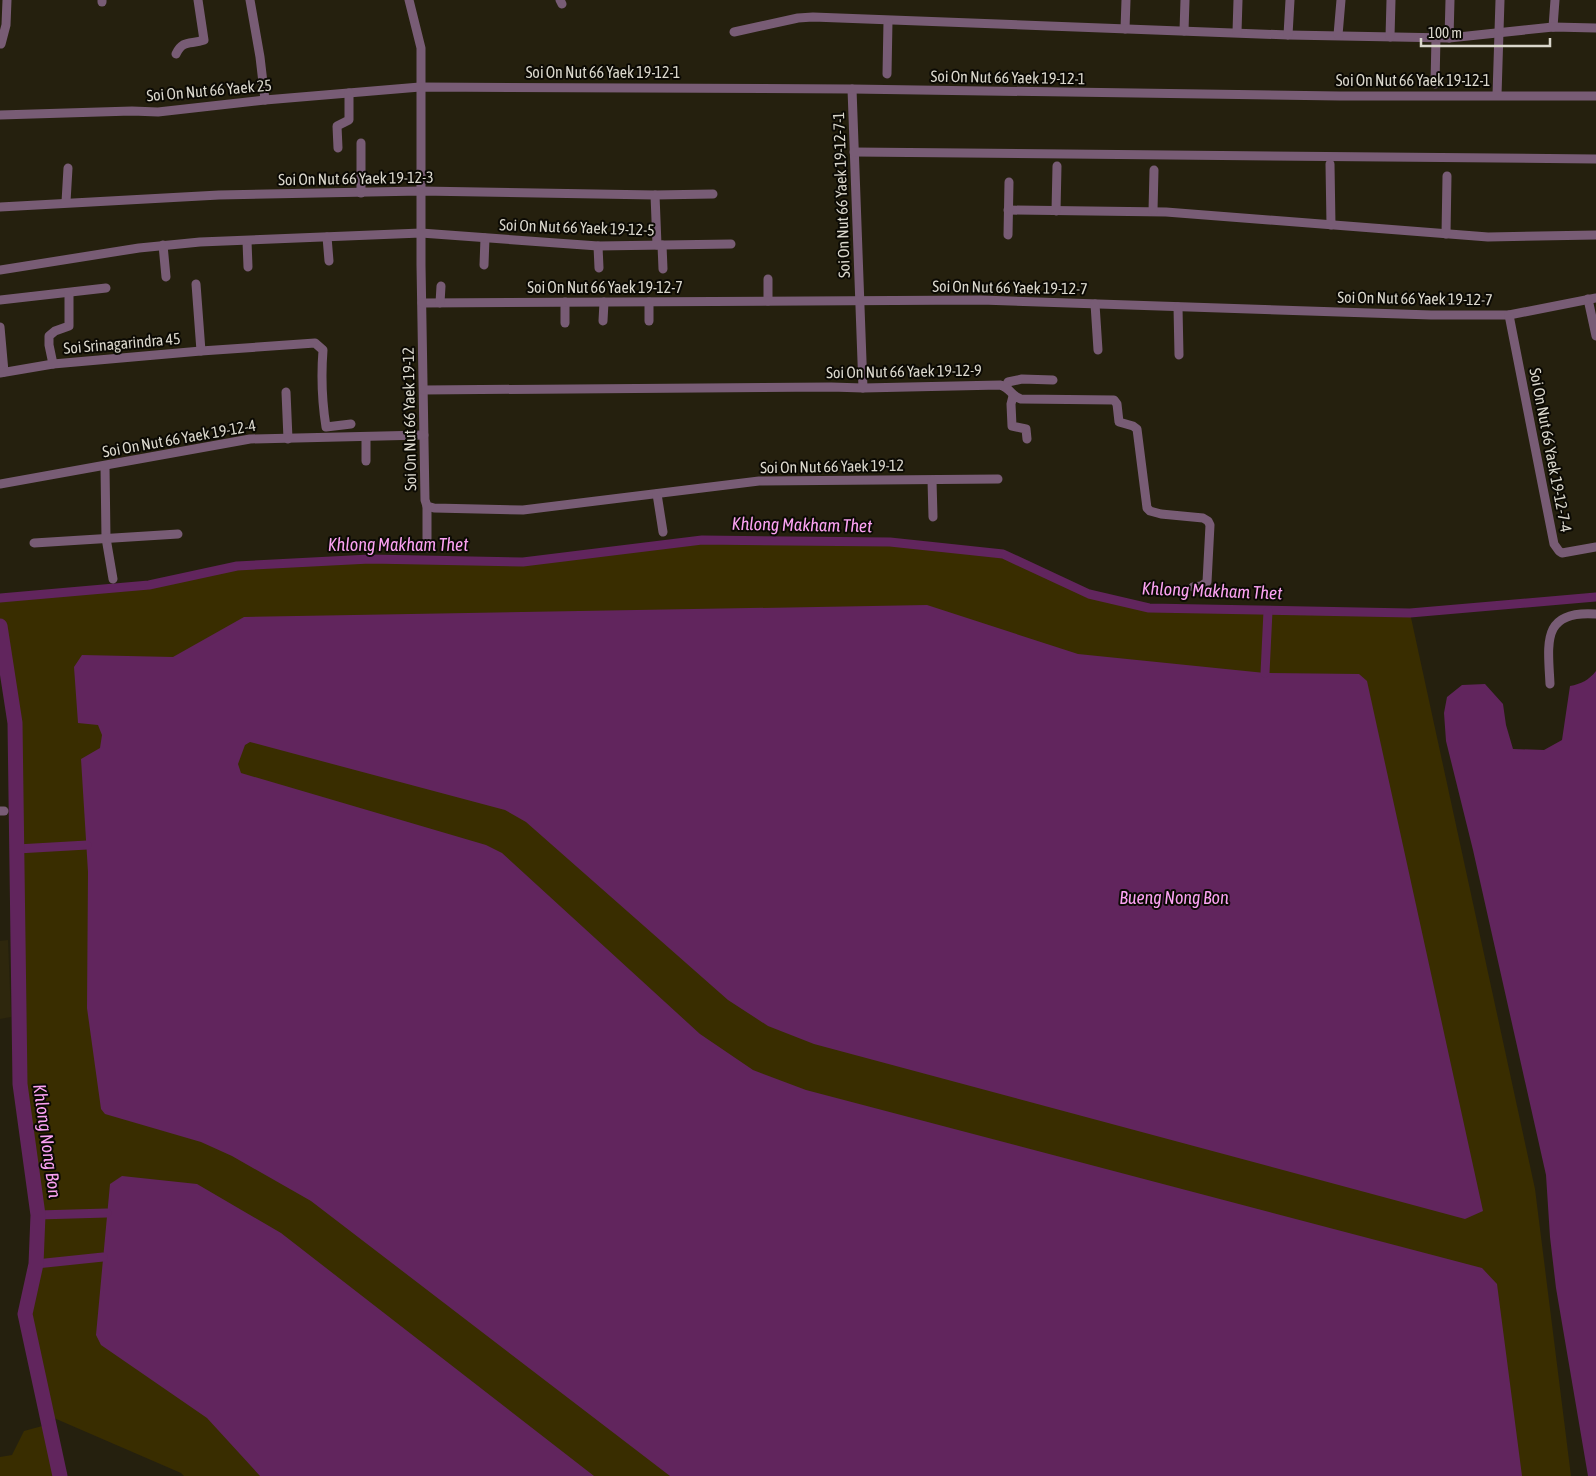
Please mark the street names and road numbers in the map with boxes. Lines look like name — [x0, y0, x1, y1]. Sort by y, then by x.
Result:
street label: Soi On Nut 66 Yaek 19-12-1 — [526, 63, 680, 81]
street label: Soi On Nut 66 Yaek 19-12-1 — [930, 67, 1086, 87]
street label: Soi On Nut 66 Yaek 19-12-1 — [1336, 71, 1490, 89]
street label: Soi On Nut 66 Yaek 25 — [146, 76, 272, 104]
street label: Soi On Nut 66 Yaek 19-12-7-1 — [829, 112, 853, 278]
street label: Soi On Nut 66 Yaek 19-12-3 — [278, 168, 434, 188]
street label: Soi On Nut 66 Yaek 19-12-5 — [499, 215, 655, 239]
street label: Soi On Nut 66 Yaek 19-12-7 — [932, 277, 1088, 297]
street label: Soi On Nut 66 Yaek 19-12-7 — [527, 278, 683, 296]
street label: Soi On Nut 66 Yaek 19-12-7 — [1337, 288, 1493, 308]
street label: Soi Srinagarindra 45 — [63, 329, 181, 358]
street label: Soi On Nut 66 Yaek 19-12 — [399, 347, 419, 491]
street label: Soi On Nut 66 Yaek 19-12-9 — [826, 361, 982, 381]
street label: Soi On Nut 66 Yaek 19-12-7-4 — [1526, 366, 1576, 534]
street label: Soi On Nut 66 Yaek 19-12-4 — [101, 416, 257, 460]
street label: Soi On Nut 66 Yaek 19-12 — [760, 456, 904, 476]

